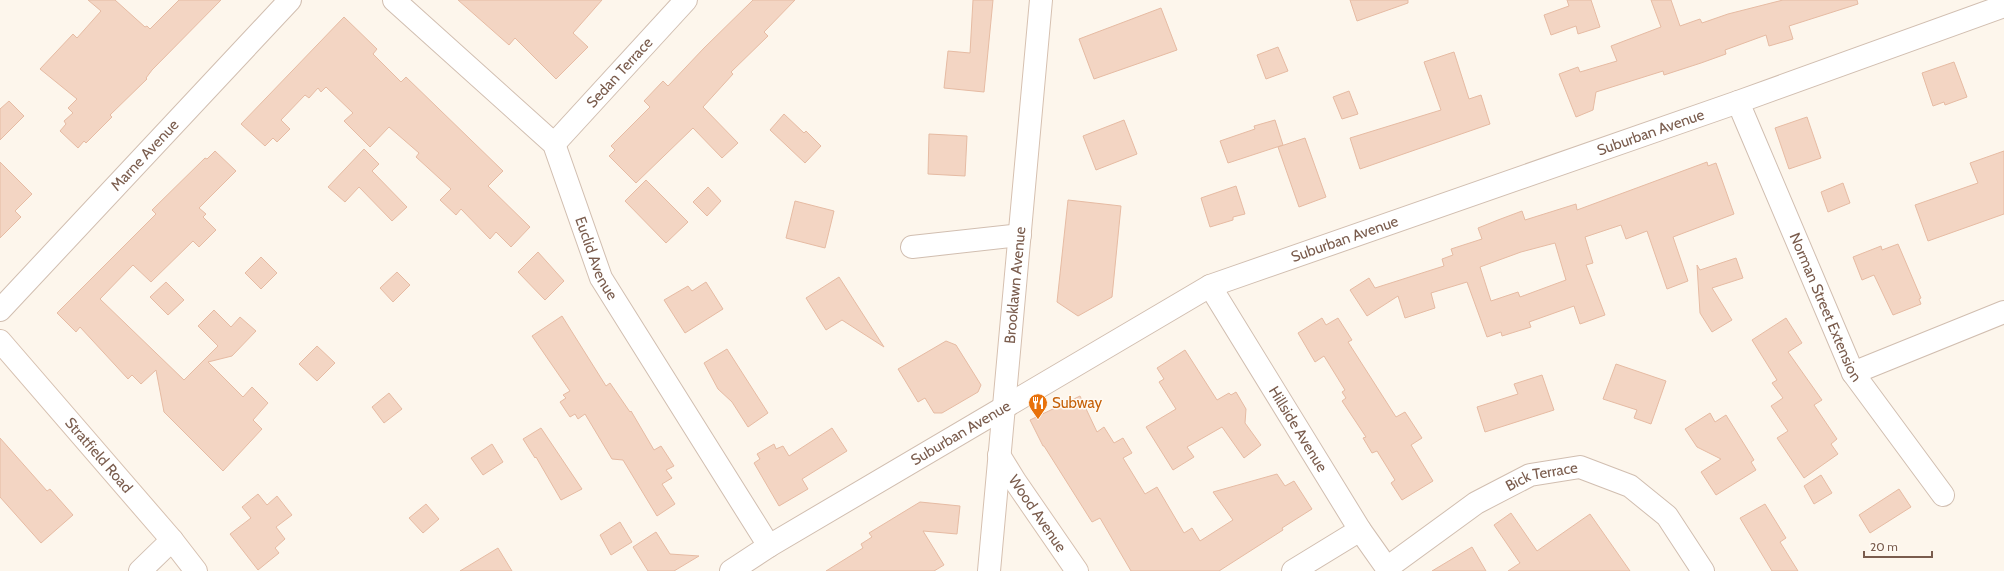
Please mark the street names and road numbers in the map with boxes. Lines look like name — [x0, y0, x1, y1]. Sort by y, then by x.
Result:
street label: Sedan Terrace — [583, 33, 657, 111]
street label: Suburban Avenue — [1595, 105, 1707, 159]
street label: Marne Avenue — [107, 116, 183, 195]
street label: Suburban Avenue — [1289, 212, 1401, 266]
street label: Euclid Avenue — [571, 214, 622, 303]
street label: Brooklawn Avenue — [1001, 226, 1029, 344]
street label: Norman Street Extension — [1786, 230, 1865, 385]
street label: Hillside Avenue — [1265, 383, 1331, 475]
street label: Suburban Avenue — [908, 397, 1014, 469]
street label: Stratfield Road — [61, 414, 136, 497]
street label: Bick Terrace — [1503, 458, 1579, 495]
street label: Wood Avenue — [1005, 472, 1070, 556]

